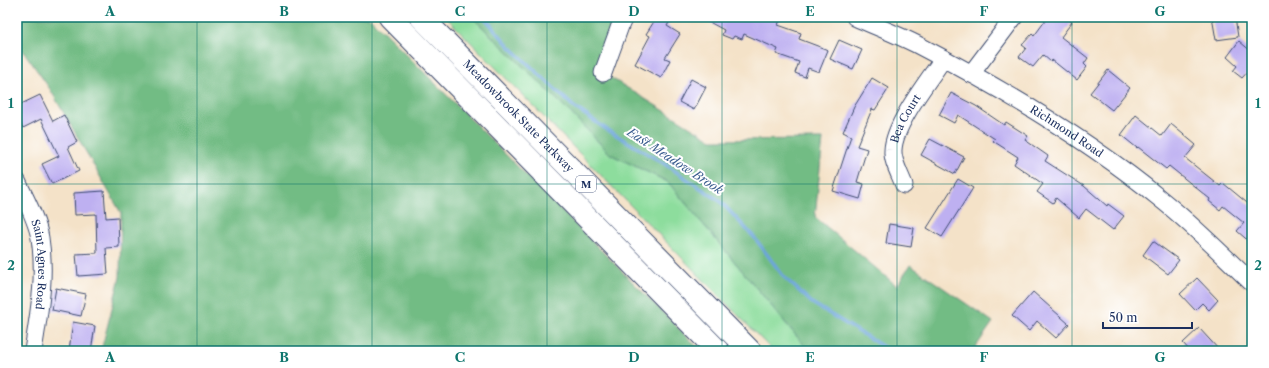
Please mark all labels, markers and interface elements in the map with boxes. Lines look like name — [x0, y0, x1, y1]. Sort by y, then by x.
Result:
text: A — [104, 3, 116, 19]
text: B — [279, 3, 289, 19]
text: C — [455, 3, 465, 19]
text: D — [628, 3, 640, 19]
text: E — [805, 3, 815, 19]
text: F — [980, 3, 989, 19]
text: G — [1154, 3, 1166, 19]
street label: Meadowbrook State Parkway — [460, 57, 578, 176]
street label: Bea Court — [887, 91, 924, 145]
text: 1 — [8, 95, 14, 111]
text: 1 — [1255, 95, 1261, 111]
street label: Richmond Road — [1028, 102, 1106, 161]
water label: East Meadow Brook — [624, 124, 727, 198]
road number: M — [576, 176, 596, 192]
street label: Saint Agnes Road — [28, 217, 49, 311]
text: 2 — [7, 257, 15, 273]
text: 2 — [1254, 257, 1262, 273]
scale bar — [1103, 304, 1192, 330]
text: 50 m — [1109, 310, 1138, 325]
text: A — [104, 349, 116, 365]
text: B — [279, 349, 289, 365]
text: C — [455, 349, 465, 365]
text: D — [628, 349, 640, 365]
text: E — [805, 349, 815, 365]
text: F — [980, 349, 989, 365]
text: G — [1154, 349, 1166, 365]

